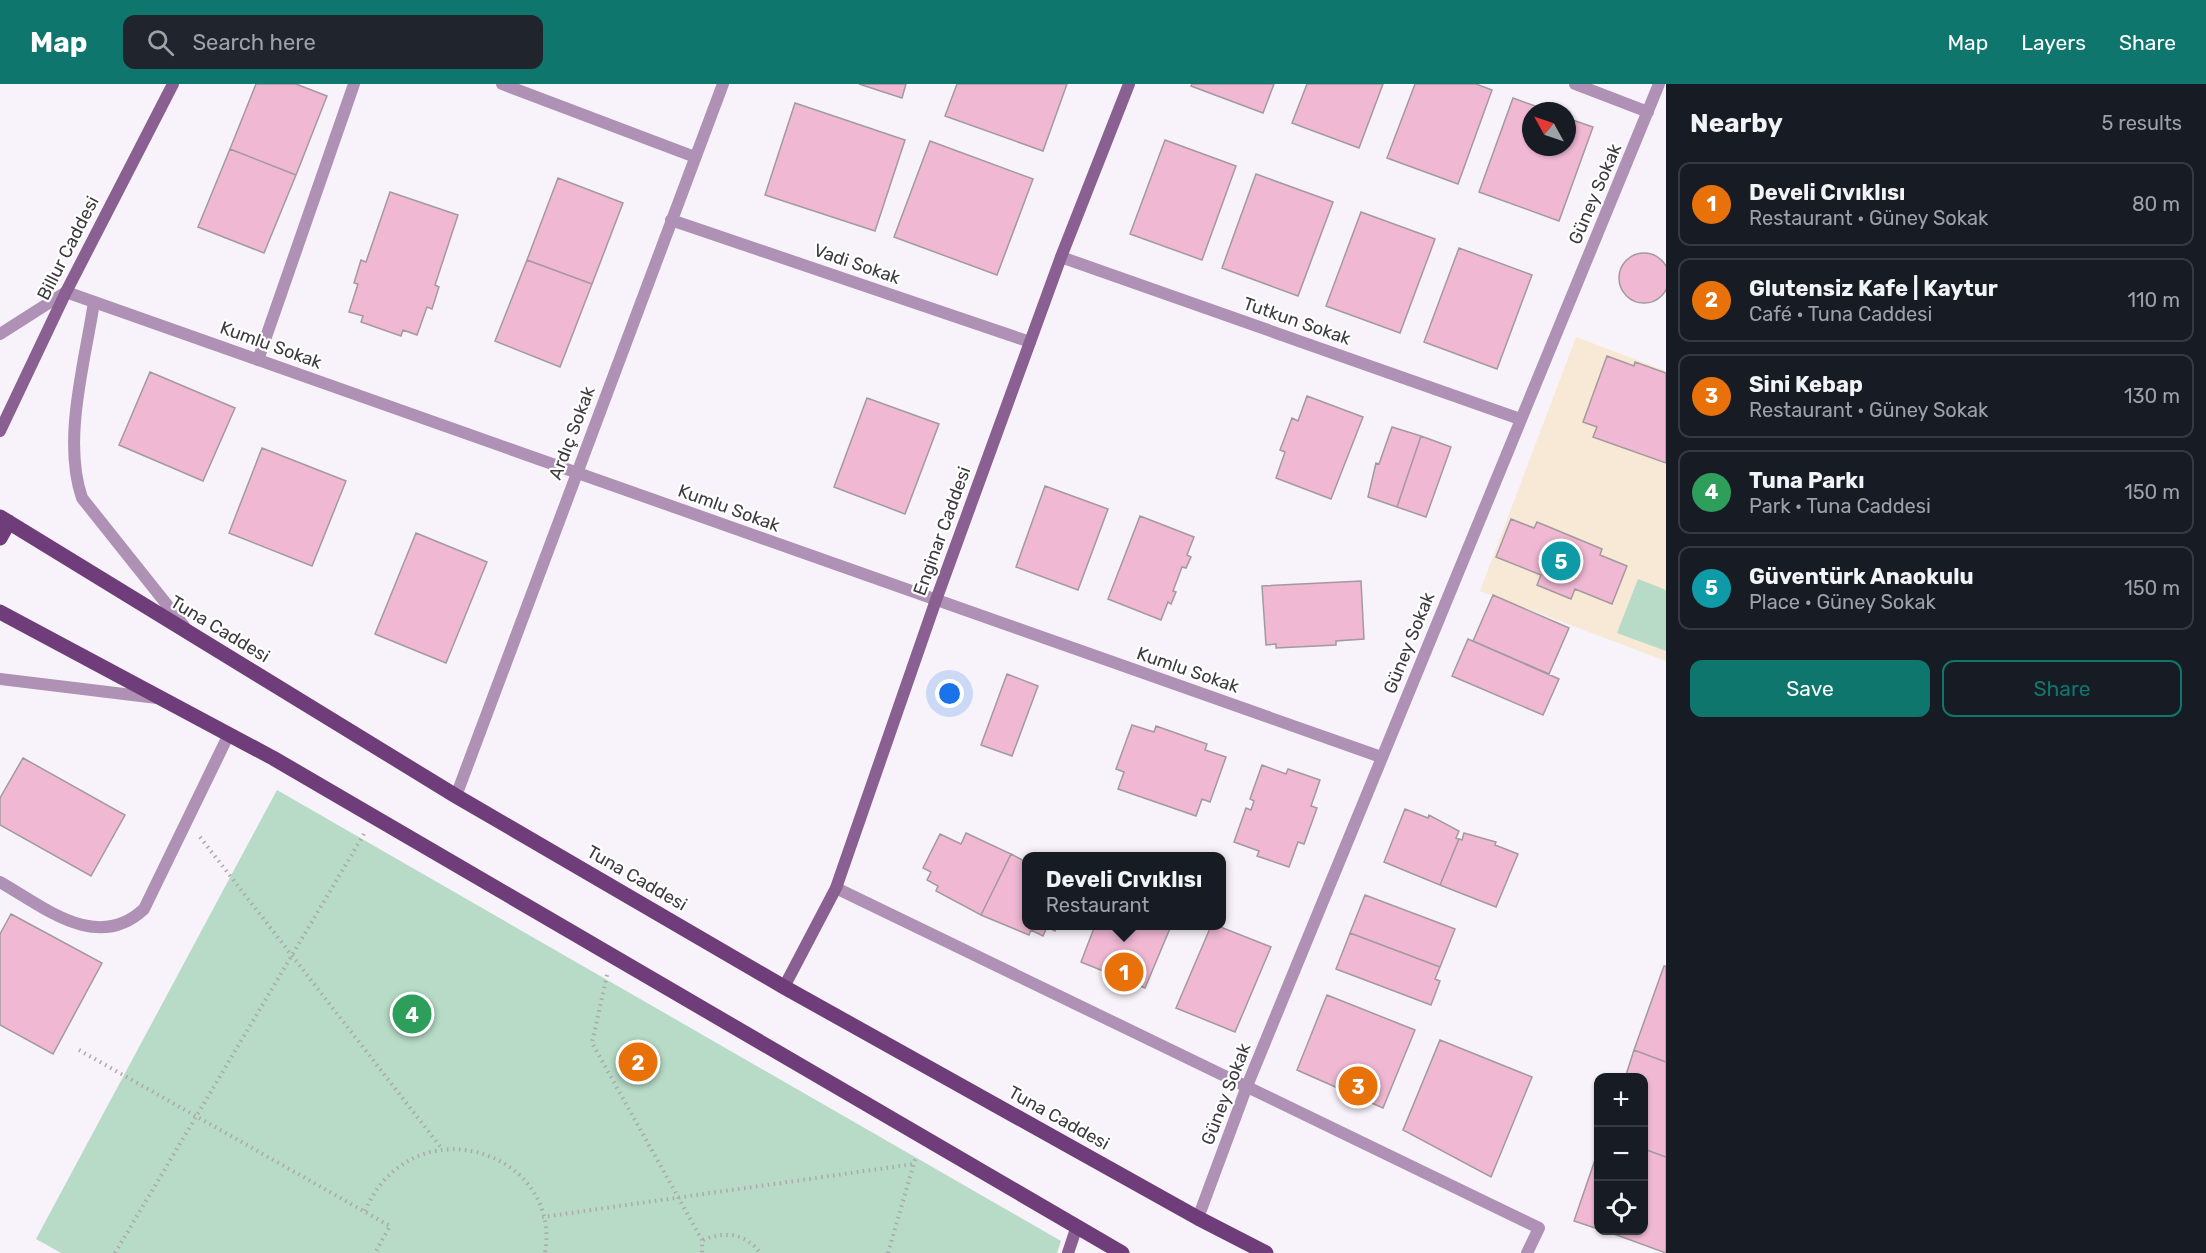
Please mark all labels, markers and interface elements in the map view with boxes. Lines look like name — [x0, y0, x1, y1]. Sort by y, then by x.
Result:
search box — [123, 15, 543, 69]
text: Map — [30, 26, 87, 59]
icon: search — [144, 26, 177, 59]
text: Search here — [192, 29, 316, 56]
text: Map — [1947, 30, 1988, 55]
text: Layers — [2021, 30, 2086, 55]
text: Share — [2119, 30, 2176, 55]
north arrow — [1522, 102, 1576, 156]
text: Nearby — [1690, 108, 1783, 139]
text: 5 results — [2101, 111, 2182, 135]
street label: Güney Sokak — [1564, 140, 1626, 248]
text: Develi Cıvıklısı — [1749, 179, 1905, 206]
street label: Billur Caddesi — [32, 192, 104, 304]
text: 1 — [1707, 192, 1716, 216]
text: 80 m — [2132, 192, 2180, 216]
text: Restaurant · Güney Sokak — [1749, 206, 1988, 230]
street label: Vadi Sokak — [811, 239, 904, 289]
text: Glutensiz Kafe | Kaytur — [1749, 275, 1998, 302]
text: 2 — [1705, 288, 1718, 312]
text: 110 m — [2128, 288, 2180, 312]
street label: Tutkun Sokak — [1240, 292, 1354, 350]
text: Café · Tuna Caddesi — [1749, 302, 1932, 326]
street label: Kumlu Sokak — [217, 316, 326, 374]
text: Sini Kebap — [1749, 371, 1863, 398]
street label: Ardıç Sokak — [544, 383, 600, 483]
text: 3 — [1705, 384, 1718, 408]
text: 130 m — [2124, 384, 2180, 408]
text: Restaurant · Güney Sokak — [1749, 398, 1988, 422]
street label: Enginar Caddesi — [908, 464, 976, 598]
text: Tuna Parkı — [1749, 467, 1864, 494]
street label: Kumlu Sokak — [675, 479, 784, 537]
text: 4 — [1705, 480, 1718, 504]
text: 150 m — [2124, 480, 2180, 504]
text: Park · Tuna Caddesi — [1749, 494, 1931, 518]
pin: 5 — [1542, 538, 1580, 584]
text: Güventürk Anaokulu — [1749, 563, 1974, 590]
text: 5 — [1705, 576, 1718, 600]
text: 150 m — [2124, 576, 2180, 600]
street label: Güney Sokak — [1379, 588, 1440, 697]
text: Place · Güney Sokak — [1749, 590, 1936, 614]
street label: Tuna Caddesi — [166, 591, 274, 667]
street label: Kumlu Sokak — [1134, 642, 1243, 698]
button: Save — [1690, 660, 1930, 717]
button: Share — [1942, 660, 2182, 717]
your location — [935, 679, 964, 708]
street label: Tuna Caddesi — [583, 840, 691, 916]
popup — [1022, 852, 1226, 930]
text: Develi Cıvıklısı — [1046, 866, 1202, 893]
text: Restaurant — [1046, 893, 1149, 917]
pin: 1 — [1104, 950, 1144, 994]
pin: 4 — [392, 992, 432, 1036]
street label: Güney Sokak — [1196, 1039, 1256, 1148]
pin: 2 — [618, 1040, 658, 1084]
pin: 3 — [1338, 1064, 1378, 1108]
map controls — [1594, 1073, 1648, 1235]
button: + — [1594, 1073, 1648, 1127]
street label: Tuna Caddesi — [1005, 1081, 1113, 1155]
button: − — [1594, 1127, 1648, 1181]
button: locate — [1594, 1181, 1648, 1235]

